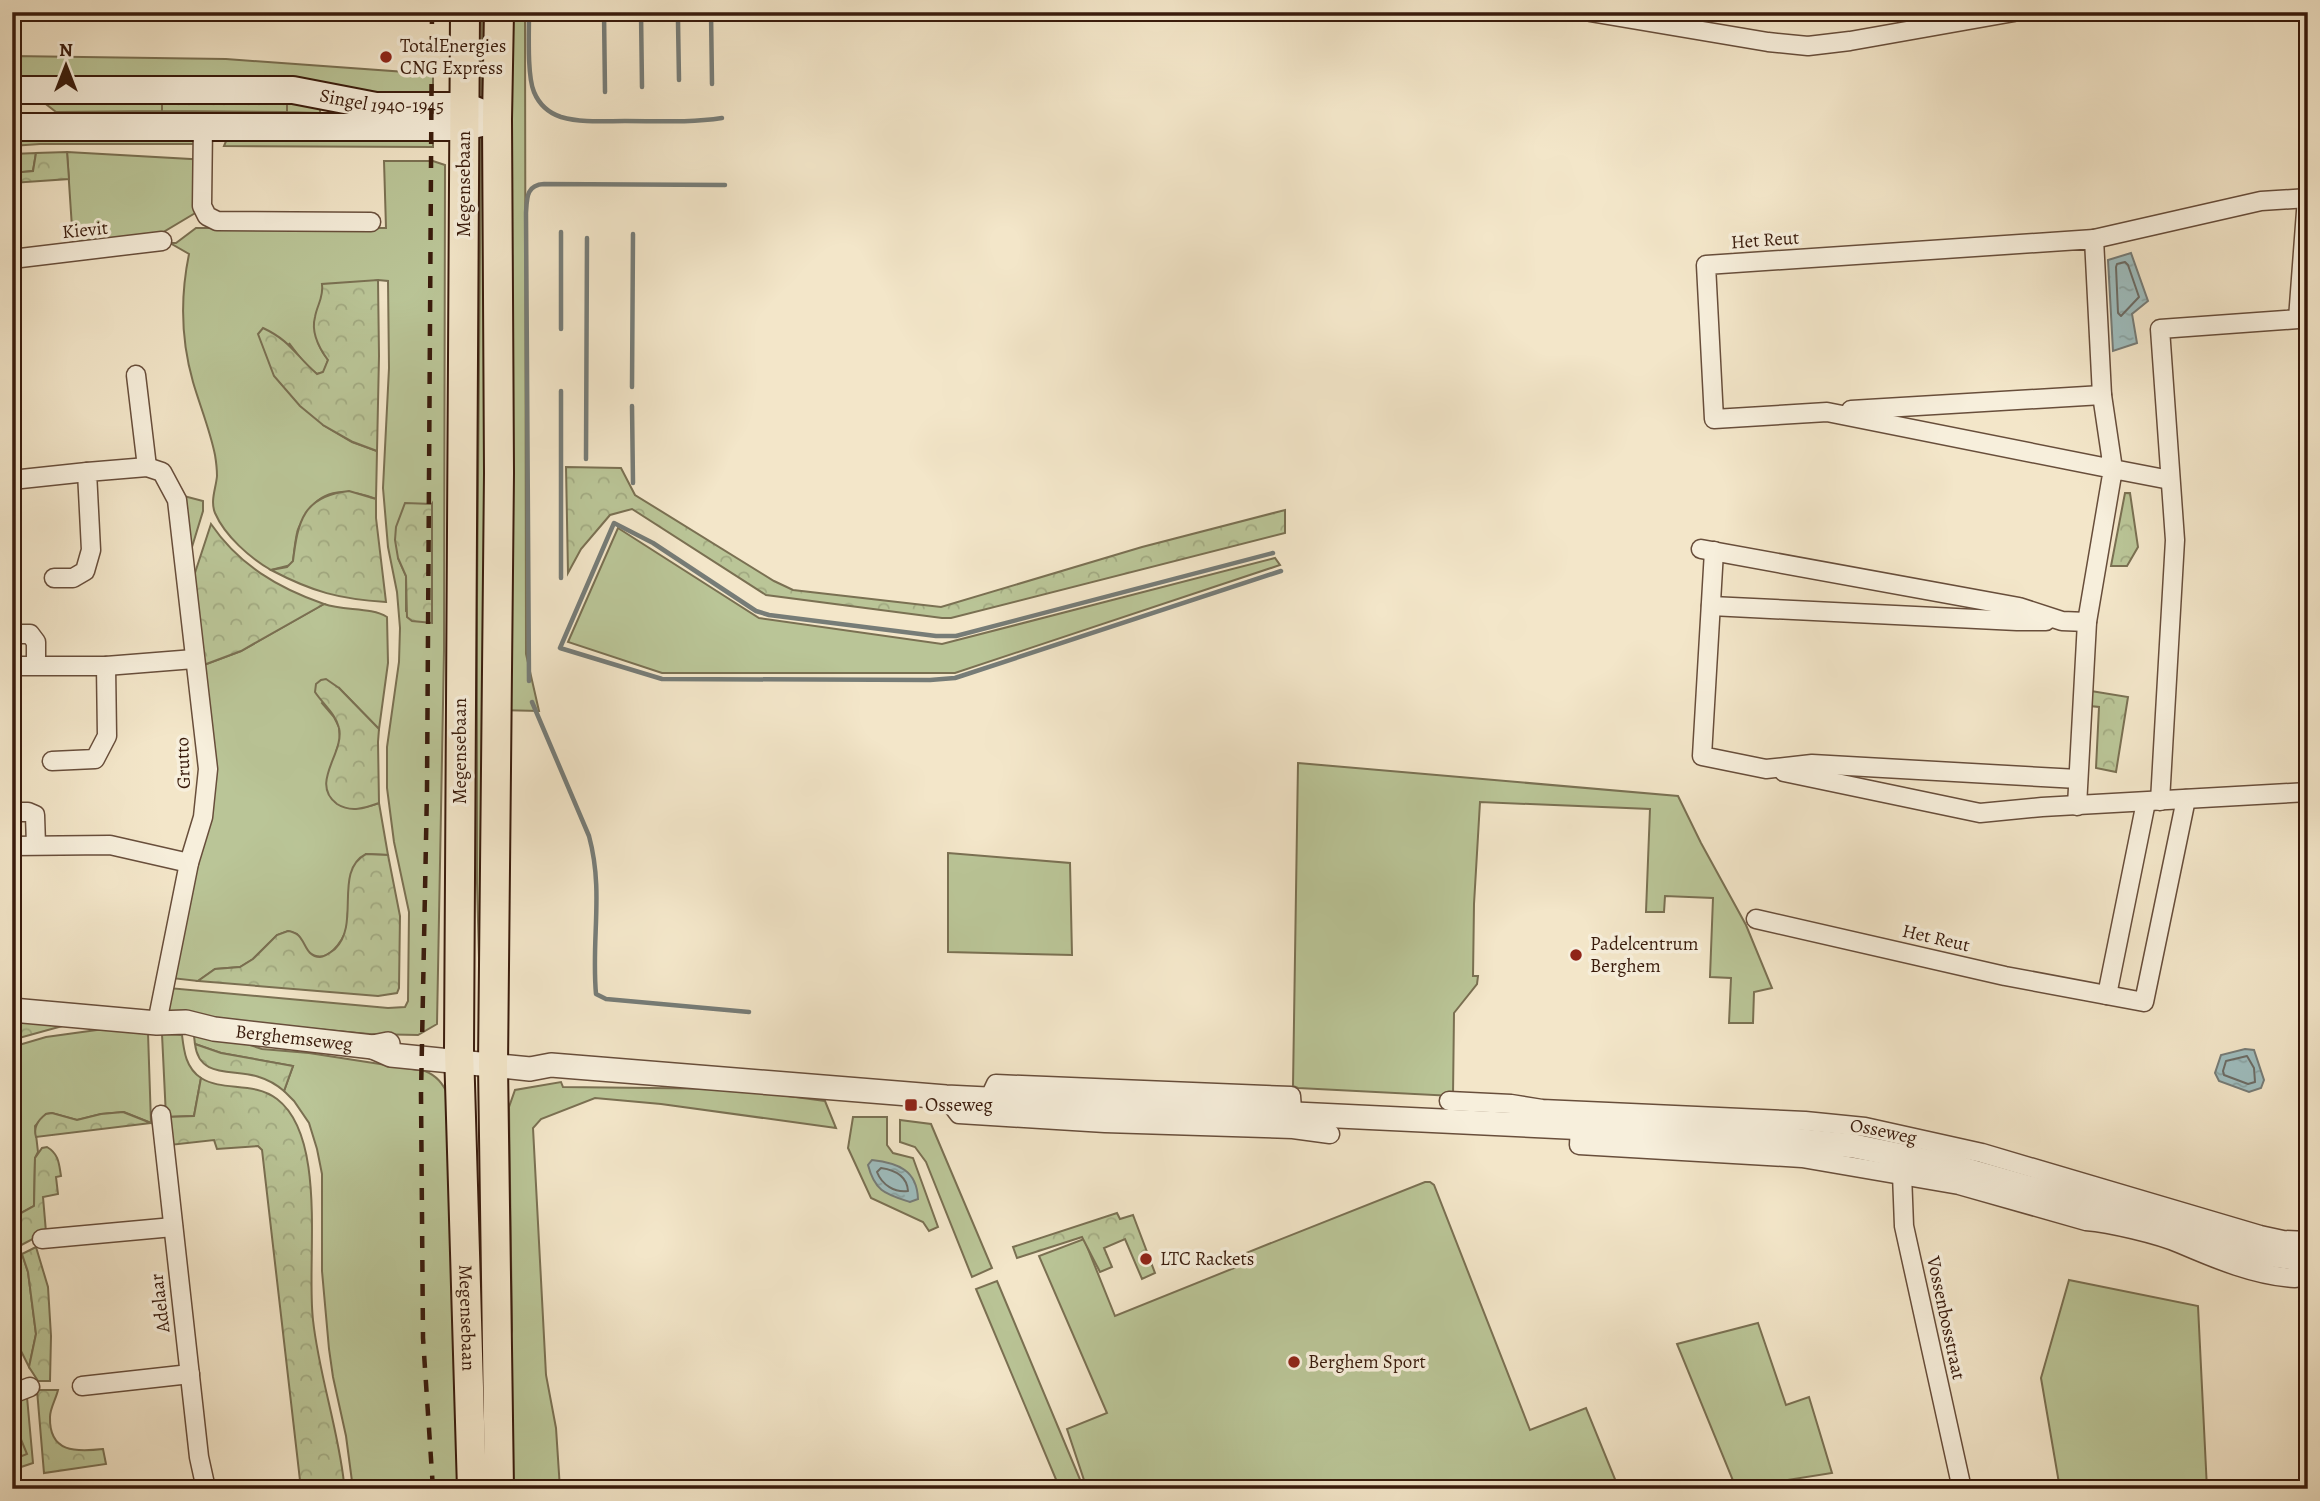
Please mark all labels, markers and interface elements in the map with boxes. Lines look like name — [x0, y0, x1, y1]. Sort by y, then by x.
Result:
north arrow — [32, 32, 102, 102]
place label: TotalEnergies CNG Express — [400, 33, 506, 81]
text: N — [59, 37, 73, 63]
marker: TotalEnergies CNG Express — [378, 49, 394, 65]
street label: Singel 1940-1945 — [317, 82, 444, 119]
street label: Megensebaan — [451, 131, 477, 237]
street label: Kievit — [61, 215, 109, 245]
street label: Het Reut — [1730, 225, 1800, 255]
street label: Megensebaan — [447, 698, 473, 804]
street label: Grutto — [169, 737, 197, 789]
street label: Het Reut — [1900, 918, 1972, 958]
place label: Padelcentrum Berghem — [1590, 931, 1699, 979]
marker: Padelcentrum Berghem — [1568, 947, 1584, 963]
street label: Berghemseweg — [234, 1019, 355, 1058]
place label: Osseweg — [925, 1092, 993, 1118]
marker: Osseweg — [903, 1097, 919, 1113]
street label: Osseweg — [1849, 1113, 1920, 1151]
place label: LTC Rackets — [1160, 1246, 1254, 1272]
marker: LTC Rackets — [1138, 1251, 1154, 1267]
street label: Vossenbosstraat — [1920, 1253, 1972, 1382]
street label: Megensebaan — [452, 1264, 482, 1371]
street label: Adelaar — [143, 1272, 177, 1335]
place label: Berghem Sport — [1308, 1349, 1426, 1375]
marker: Berghem Sport — [1286, 1354, 1302, 1370]

